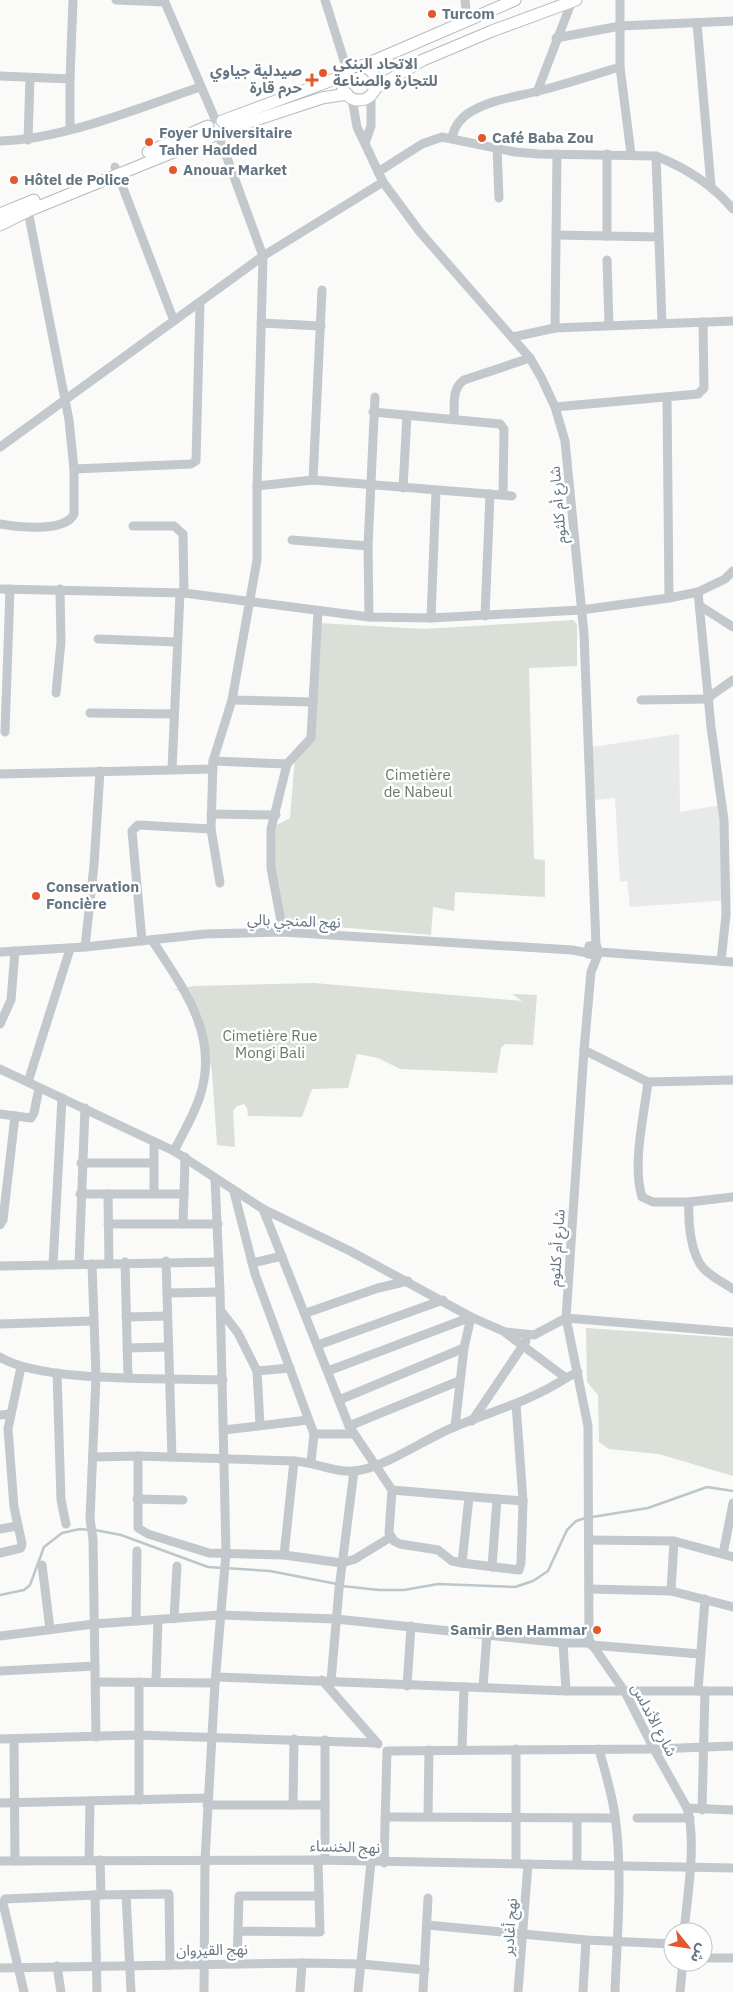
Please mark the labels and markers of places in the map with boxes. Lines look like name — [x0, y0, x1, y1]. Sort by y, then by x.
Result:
place label: Turcom — [442, 4, 495, 23]
marker: Turcom — [426, 8, 438, 20]
place label: الاتحاد البنكي للتجارة والصناعة — [333, 54, 438, 90]
place label: صيدلية جياوي حرم قارة — [210, 61, 303, 99]
marker: الاتحاد البنكي للتجارة والصناعة — [317, 67, 329, 79]
marker: صيدلية جياوي حرم قارة — [306, 74, 318, 86]
place label: Foyer Universitaire Taher Hadded — [159, 123, 292, 159]
place label: Café Baba Zou — [492, 128, 594, 147]
marker: Café Baba Zou — [476, 132, 488, 144]
marker: Foyer Universitaire Taher Hadded — [143, 136, 155, 148]
place label: Anouar Market — [183, 160, 287, 179]
marker: Anouar Market — [167, 164, 179, 176]
place label: Hôtel de Police — [24, 170, 129, 189]
marker: Hôtel de Police — [8, 174, 20, 186]
place label: Conservation Foncière — [46, 877, 139, 913]
marker: Conservation Foncière — [30, 890, 42, 902]
place label: Samir Ben Hammar — [450, 1620, 587, 1639]
marker: Samir Ben Hammar — [591, 1624, 603, 1636]

